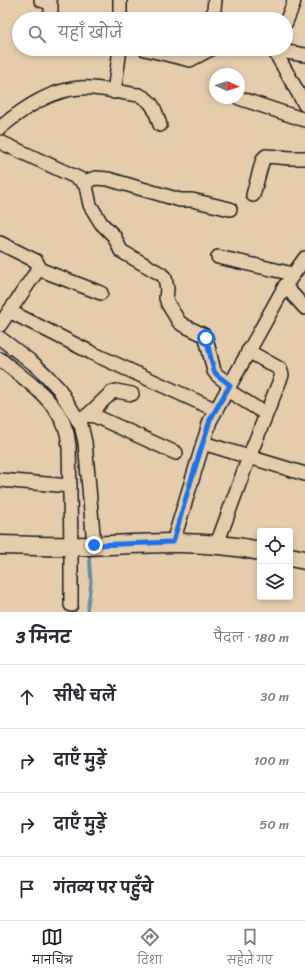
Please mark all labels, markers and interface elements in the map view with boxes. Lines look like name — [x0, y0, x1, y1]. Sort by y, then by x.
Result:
search box — [12, 12, 293, 56]
text: यहाँ खोजें — [58, 20, 123, 46]
icon: search — [26, 23, 48, 45]
north arrow — [209, 68, 245, 104]
route start — [197, 329, 215, 347]
map controls — [257, 528, 293, 600]
button: locate — [257, 528, 293, 564]
route end — [85, 536, 103, 554]
button: layers — [257, 564, 293, 600]
text: 3 मिनट — [16, 622, 71, 652]
text: पैदल · 180 m — [214, 626, 289, 649]
text: सीधे चलें — [54, 683, 115, 709]
text: 30 m — [260, 685, 289, 708]
icon: ahead — [16, 686, 38, 708]
text: दाएँ मुड़ें — [54, 747, 106, 773]
text: 100 m — [254, 749, 289, 772]
icon: right — [16, 750, 38, 772]
text: दाएँ मुड़ें — [54, 811, 106, 837]
text: 50 m — [259, 813, 289, 836]
icon: right — [16, 814, 38, 836]
text: गंतव्य पर पहुँचे — [54, 875, 153, 901]
icon: arrive — [16, 878, 38, 900]
tab: मानचित्र — [32, 926, 73, 972]
tab: दिशा — [137, 926, 162, 972]
tab: सहेजे गए — [227, 926, 273, 972]

